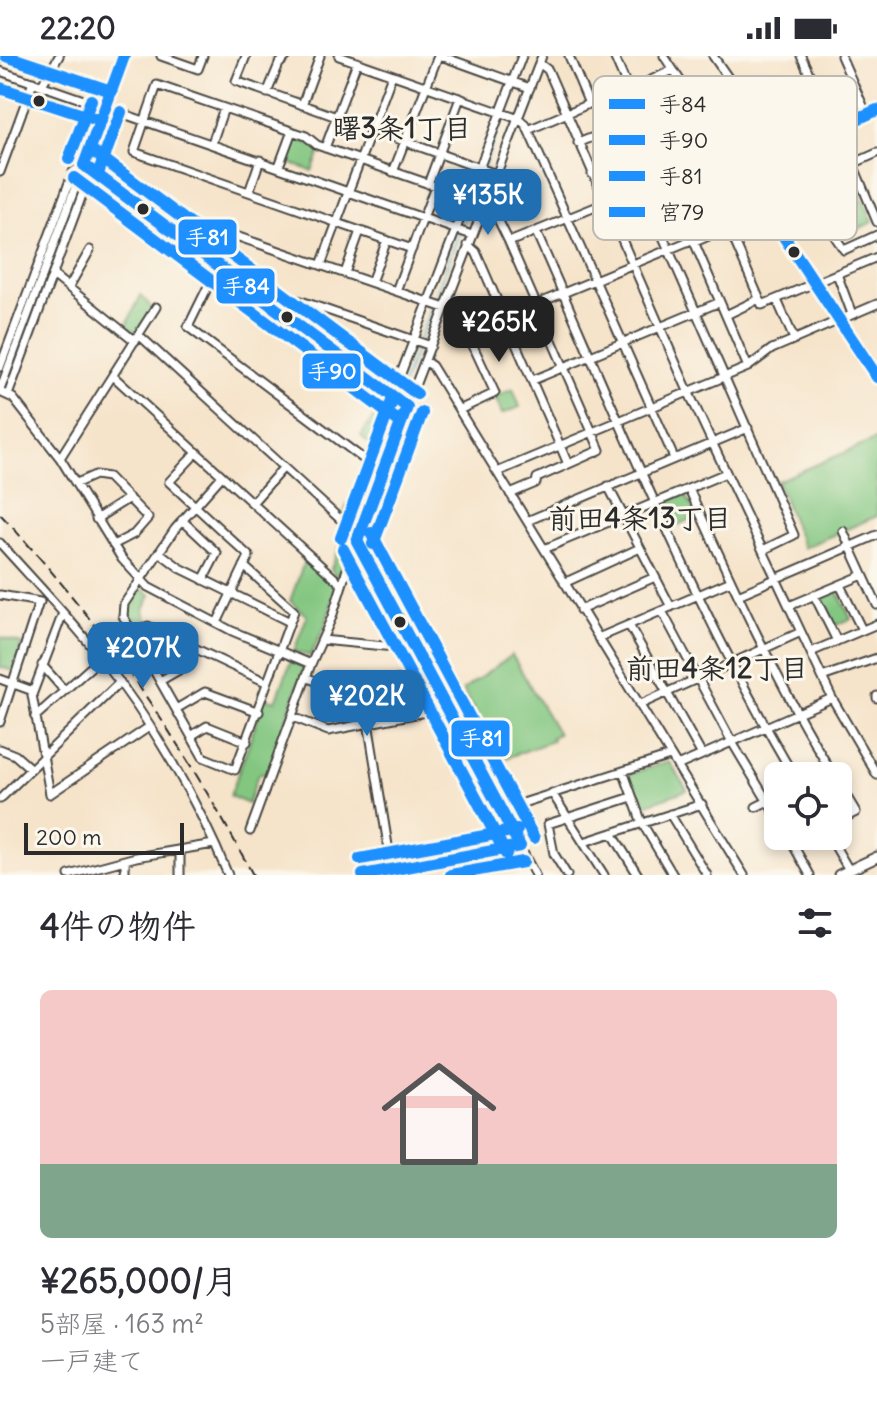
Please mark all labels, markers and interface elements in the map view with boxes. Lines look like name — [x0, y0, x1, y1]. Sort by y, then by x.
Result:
text: 22:20 — [40, 9, 116, 47]
legend — [593, 76, 857, 240]
text: 手84 — [659, 90, 706, 118]
unlabelled marker — [31, 93, 47, 109]
district label: 曙3条1丁目 — [332, 110, 472, 146]
text: 手90 — [659, 126, 708, 154]
text: 手81 — [659, 162, 702, 190]
pin: ¥135K — [432, 169, 544, 237]
text: ¥135K — [452, 178, 524, 211]
text: 宮79 — [659, 198, 704, 226]
unlabelled marker — [135, 201, 151, 217]
line badge: 手81 — [177, 218, 238, 256]
text: 手81 — [185, 223, 229, 251]
unlabelled marker — [786, 244, 802, 260]
line badge: 手84 — [215, 267, 276, 305]
text: 手84 — [222, 272, 270, 300]
pin: ¥265K — [443, 296, 555, 364]
text: ¥265K — [461, 305, 537, 338]
unlabelled marker — [279, 309, 295, 325]
line badge: 手90 — [301, 352, 362, 390]
text: 手90 — [307, 357, 357, 385]
district label: 前田4条13丁目 — [548, 500, 732, 536]
unlabelled marker — [392, 614, 408, 630]
pin: ¥207K — [87, 622, 199, 690]
text: ¥207K — [105, 631, 181, 664]
district label: 前田4条12丁目 — [626, 650, 808, 686]
pin: ¥202K — [311, 670, 423, 738]
text: ¥202K — [329, 679, 405, 712]
line badge: 手81 — [450, 719, 511, 758]
text: 手81 — [459, 724, 503, 752]
map controls — [764, 762, 852, 850]
button: locate — [764, 762, 852, 850]
scale bar — [24, 819, 184, 855]
text: 200 m — [36, 823, 102, 851]
icon: filters — [793, 901, 837, 945]
text: 4件の物件 — [40, 904, 196, 947]
icon: home — [367, 1042, 511, 1186]
text: ¥265,000/月 — [40, 1259, 238, 1302]
text: 5部屋 · 163 m² — [40, 1307, 204, 1340]
text: 一戸建て — [40, 1344, 144, 1377]

